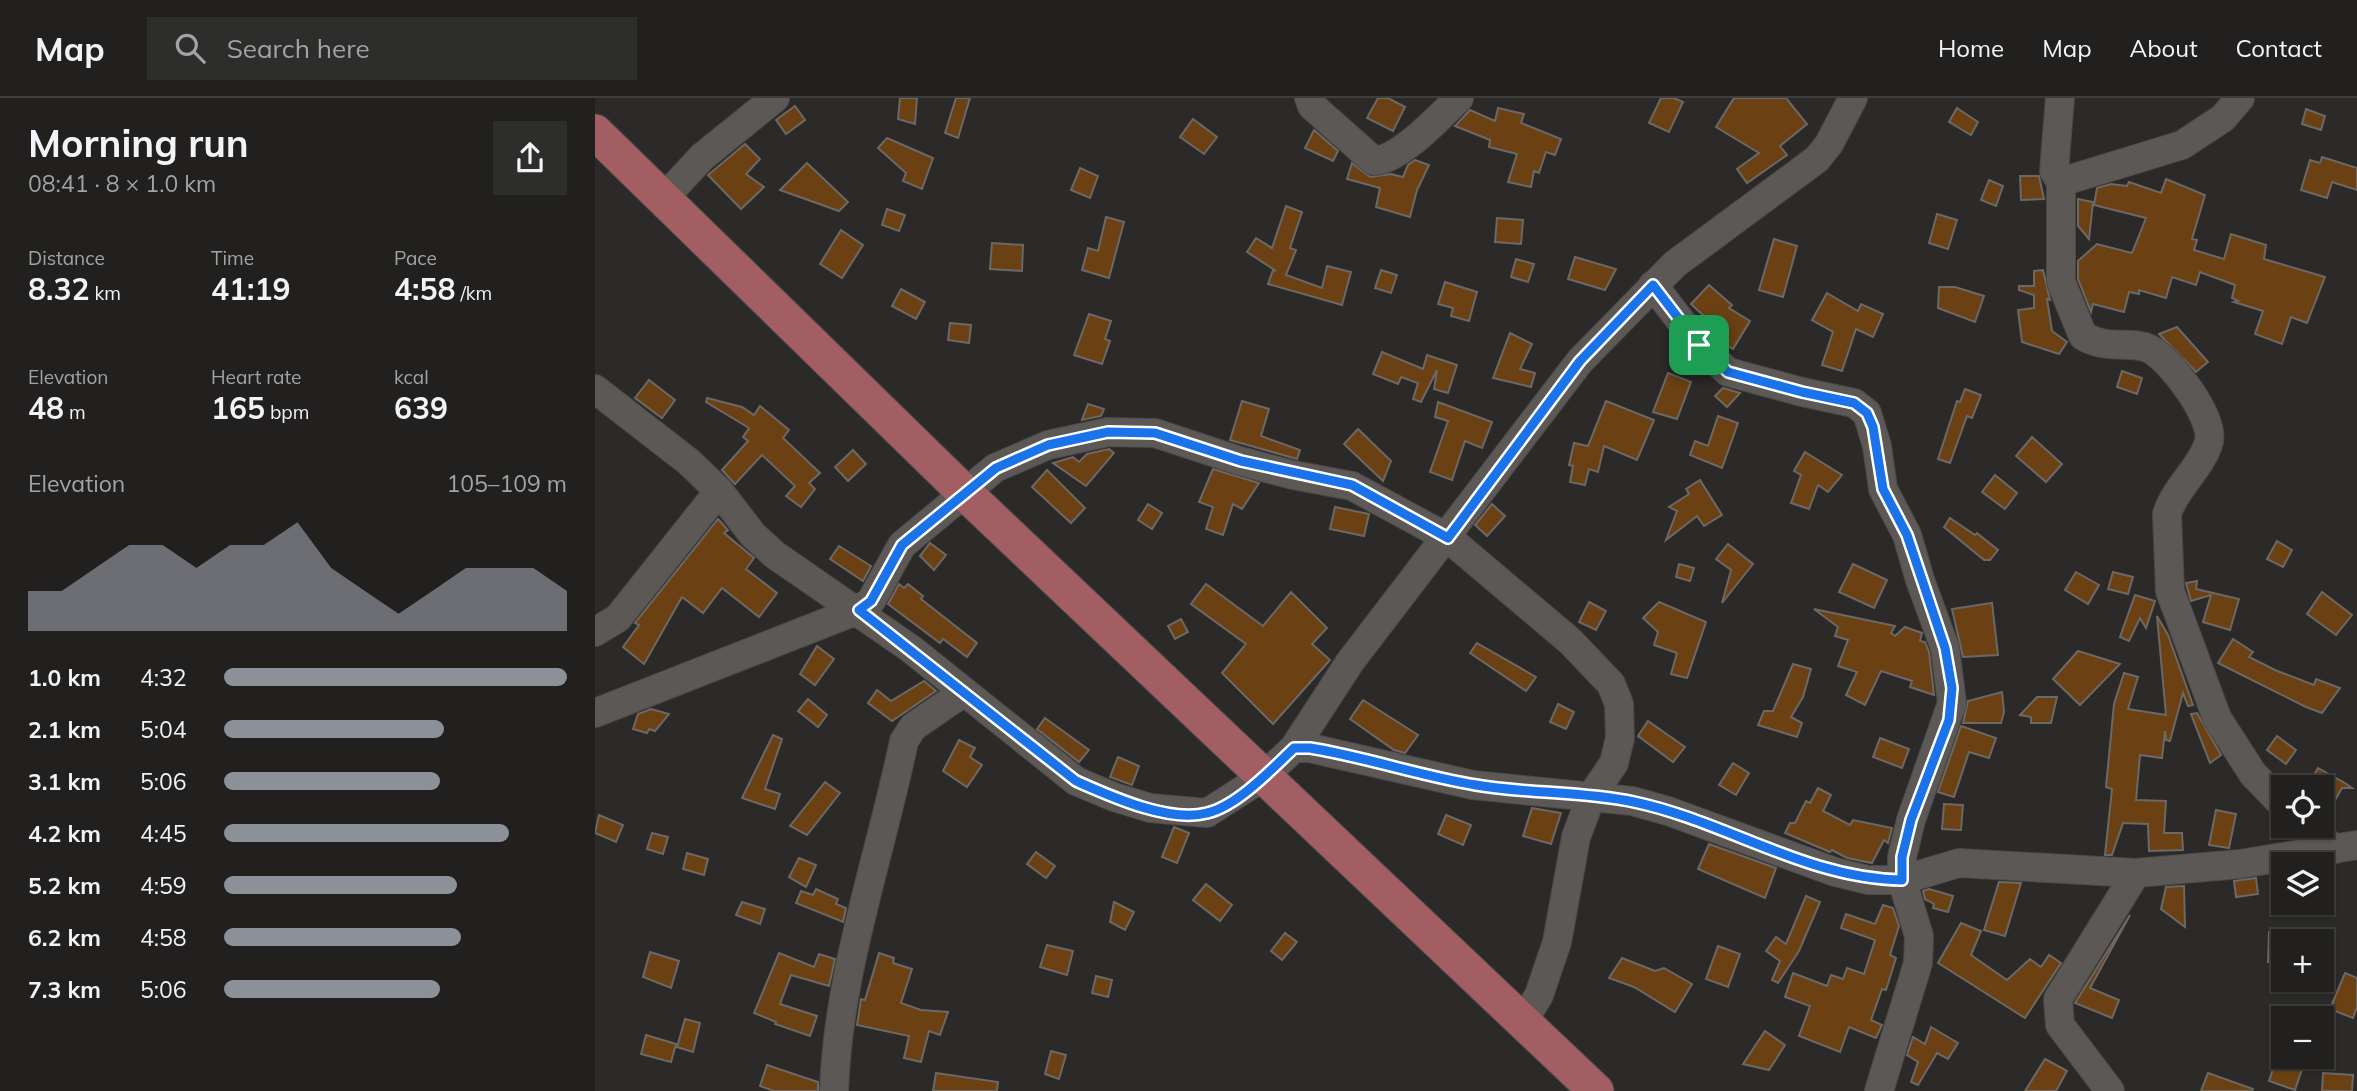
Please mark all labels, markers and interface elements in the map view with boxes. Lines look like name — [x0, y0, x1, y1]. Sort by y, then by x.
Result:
search box — [147, 17, 637, 80]
text: Map — [35, 28, 105, 69]
icon: search — [171, 29, 209, 67]
text: Search here — [227, 32, 370, 65]
text: Home — [1938, 33, 2004, 63]
text: Map — [2042, 33, 2092, 63]
text: About — [2130, 33, 2198, 63]
text: Contact — [2236, 33, 2322, 63]
text: Morning run — [28, 119, 249, 167]
button: share — [493, 121, 567, 195]
text: 08:41 · 8 × 1.0 km — [28, 169, 216, 198]
text: Distance — [28, 246, 105, 270]
text: Time — [211, 246, 254, 270]
text: Pace — [394, 246, 437, 270]
text: 8.32 — [28, 270, 89, 308]
text: 41:19 — [211, 270, 290, 308]
text: 4:58 — [394, 270, 455, 308]
text: km — [89, 281, 121, 305]
text: /km — [455, 281, 492, 305]
pin — [1669, 315, 1729, 375]
icon: arrive — [1680, 326, 1718, 364]
text: Elevation — [28, 365, 108, 389]
text: Heart rate — [211, 365, 301, 389]
text: kcal — [394, 365, 429, 389]
text: 48 — [28, 389, 64, 427]
text: 165 — [211, 389, 265, 427]
text: 639 — [394, 389, 448, 427]
text: m — [64, 400, 86, 424]
text: bpm — [265, 400, 309, 424]
text: Elevation — [28, 469, 125, 498]
text: 105–109 m — [446, 469, 567, 498]
text: 1.0 km — [28, 663, 101, 692]
text: 4:32 — [140, 663, 187, 692]
text: 2.1 km — [28, 715, 101, 744]
text: 5:04 — [140, 715, 187, 744]
text: 3.1 km — [28, 767, 101, 796]
text: 5:06 — [140, 767, 187, 796]
map controls — [2271, 775, 2334, 1069]
button: locate — [2271, 775, 2334, 838]
text: 4.2 km — [28, 819, 101, 848]
text: 4:45 — [140, 819, 187, 848]
button: layers — [2271, 852, 2334, 915]
text: 5.2 km — [28, 871, 101, 900]
text: 4:59 — [140, 871, 187, 900]
text: 6.2 km — [28, 923, 101, 952]
text: 4:58 — [140, 923, 187, 952]
button: + — [2271, 929, 2334, 992]
text: 7.3 km — [28, 975, 101, 1004]
text: 5:06 — [140, 975, 187, 1004]
button: − — [2271, 1006, 2334, 1069]

